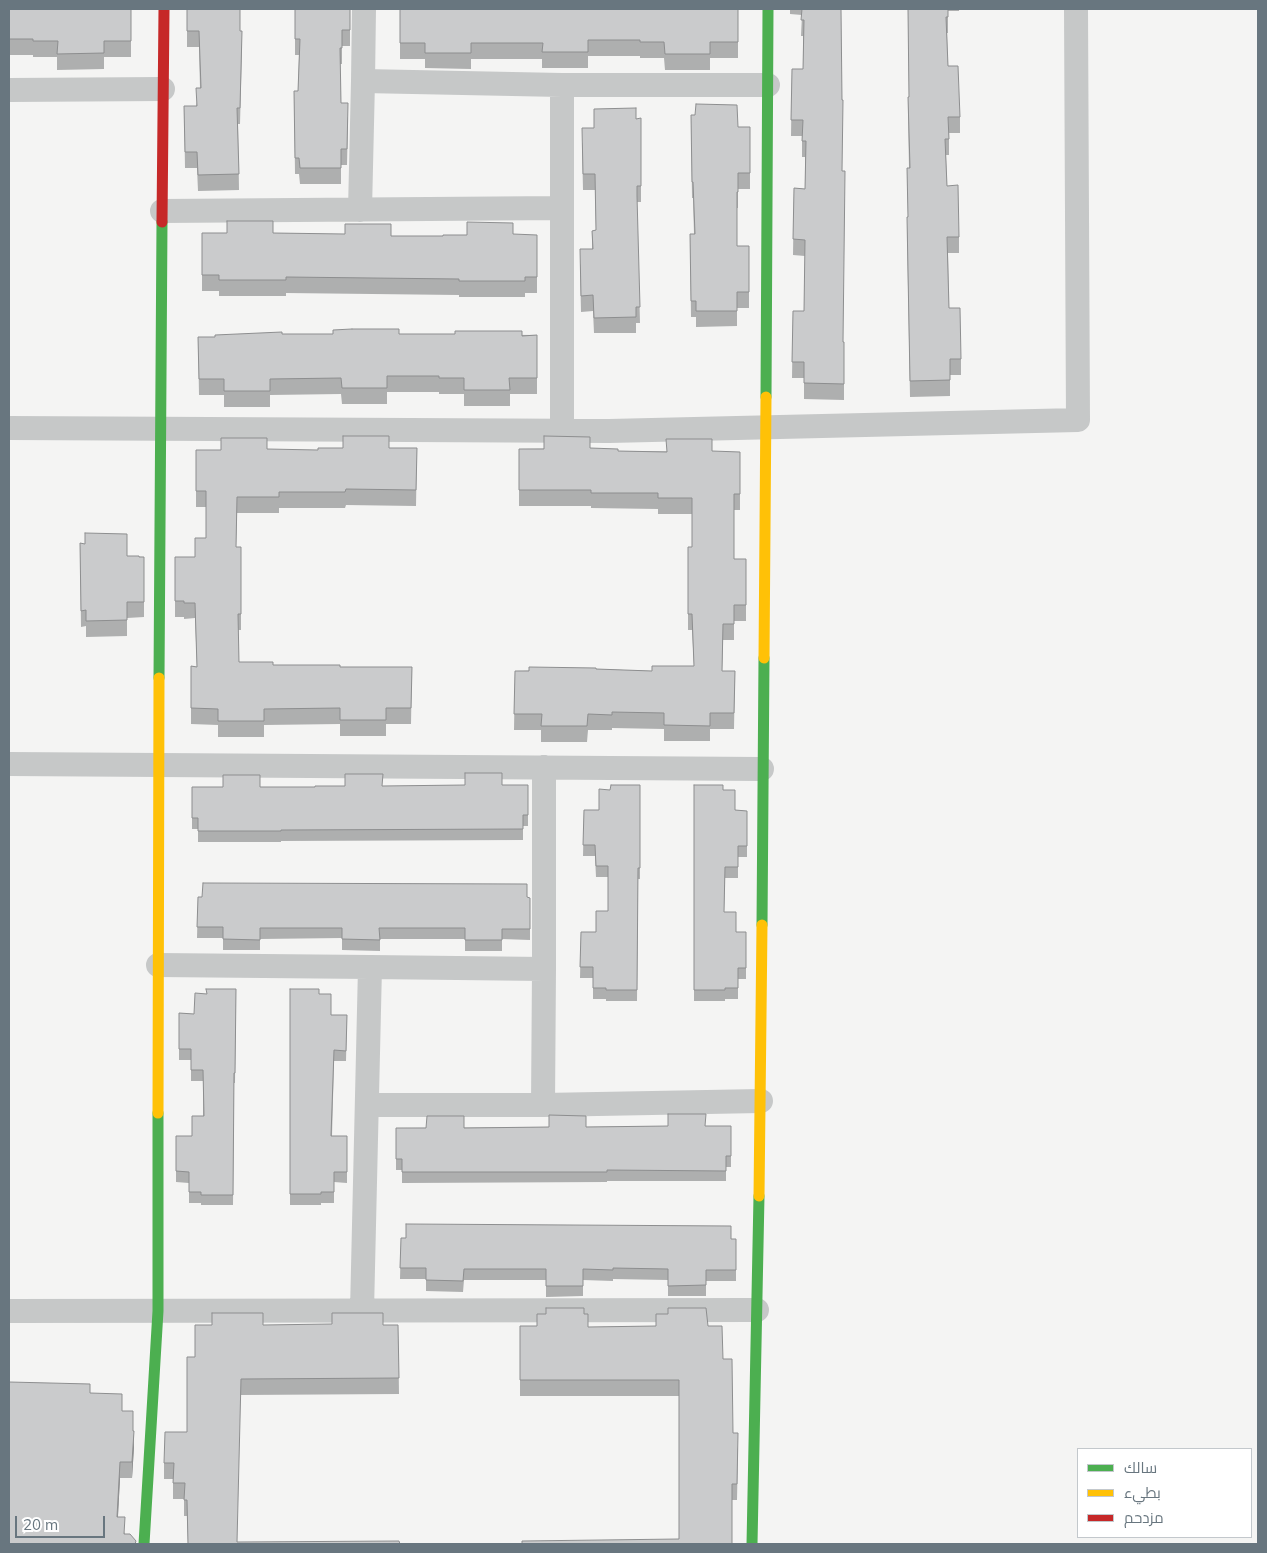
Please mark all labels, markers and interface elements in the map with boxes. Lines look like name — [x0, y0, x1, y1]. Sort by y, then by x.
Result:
legend — [1077, 1448, 1252, 1538]
text: سالك — [1124, 1458, 1157, 1477]
text: بطيء — [1124, 1483, 1161, 1502]
scale bar — [18, 1506, 108, 1538]
text: مزدحم — [1124, 1508, 1164, 1527]
text: 20 m — [23, 1515, 58, 1534]

